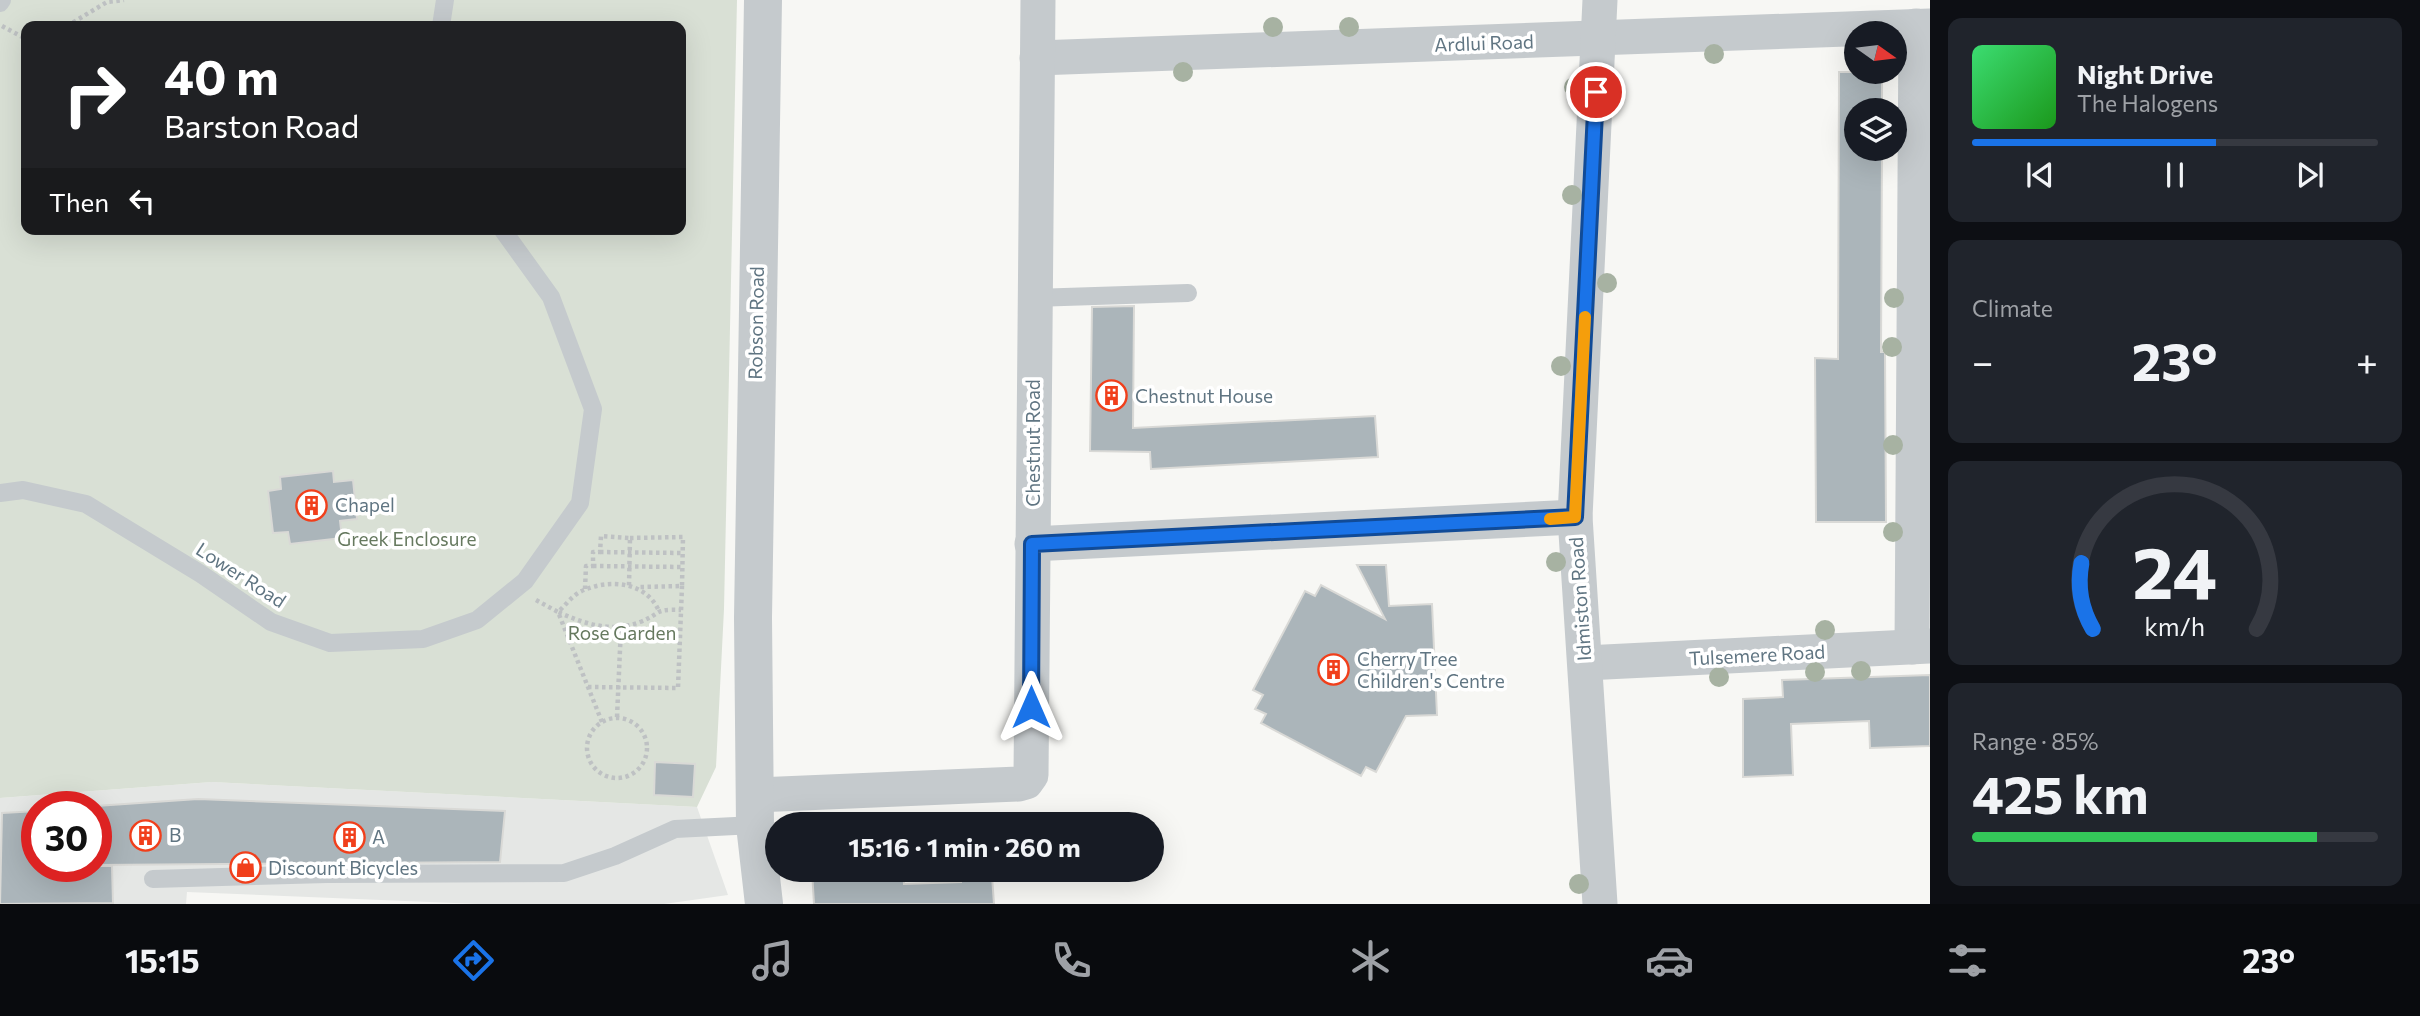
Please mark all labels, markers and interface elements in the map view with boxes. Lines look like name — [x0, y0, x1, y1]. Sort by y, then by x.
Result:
north arrow — [1844, 21, 1908, 84]
map controls — [1844, 21, 1907, 161]
street label: Ardlui Road — [1434, 29, 1534, 56]
text: 40 m — [164, 45, 279, 105]
icon: right — [49, 49, 140, 140]
text: Night Drive — [2077, 58, 2213, 89]
pin — [1566, 62, 1626, 122]
icon: arrive — [1577, 73, 1615, 111]
text: The Halogens — [2077, 89, 2218, 117]
button: layers — [1844, 98, 1907, 161]
text: Barston Road — [164, 105, 359, 145]
icon: previous — [2021, 156, 2059, 194]
icon: pause — [2156, 156, 2194, 194]
icon: next — [2291, 156, 2329, 194]
icon: left — [123, 182, 161, 220]
text: Then — [49, 186, 109, 217]
street label: Robson Road — [743, 266, 768, 380]
text: Climate — [1972, 294, 2053, 322]
text: 23° — [2132, 328, 2218, 392]
text: − — [1972, 337, 1994, 384]
text: + — [2356, 337, 2378, 384]
street label: Chestnut Road — [1021, 379, 1044, 507]
building icon: Chestnut House — [1095, 379, 1129, 413]
place label: Chestnut House — [1135, 384, 1273, 407]
building icon: Chapel — [295, 488, 329, 522]
place label: Chapel — [335, 493, 395, 516]
text: 24 — [2132, 525, 2218, 614]
park label: Greek Enclosure — [337, 527, 477, 550]
street label: Idmiston Road — [1564, 536, 1595, 662]
street label: Lower Road — [192, 537, 290, 612]
text: km/h — [2145, 611, 2205, 641]
park label: Rose Garden — [568, 621, 676, 644]
street label: Tulsemere Road — [1688, 639, 1826, 670]
place label: Cherry Tree Children's Centre — [1357, 647, 1505, 692]
building icon: Cherry Tree Children's Centre — [1317, 653, 1351, 687]
position arrow — [994, 670, 1068, 744]
text: Range · 85% — [1972, 727, 2099, 755]
text: 425 km — [1972, 761, 2149, 825]
speed limit sign: 30 — [21, 791, 112, 882]
building icon: B — [129, 818, 163, 852]
building icon: A — [332, 820, 366, 854]
place label: B — [169, 823, 181, 846]
place label: A — [372, 825, 385, 848]
text: 15:16 · 1 min · 260 m — [848, 831, 1081, 862]
shop icon: Discount Bicycles — [228, 851, 262, 885]
place label: Discount Bicycles — [268, 856, 418, 879]
icon: directions — [449, 936, 498, 985]
icon: music — [748, 936, 797, 985]
icon: phone — [1047, 936, 1096, 985]
icon: climate — [1346, 936, 1395, 985]
icon: car — [1645, 936, 1694, 985]
icon: filters — [1943, 936, 1992, 985]
text: 15:15 — [125, 940, 200, 980]
text: 23° — [2242, 940, 2295, 980]

